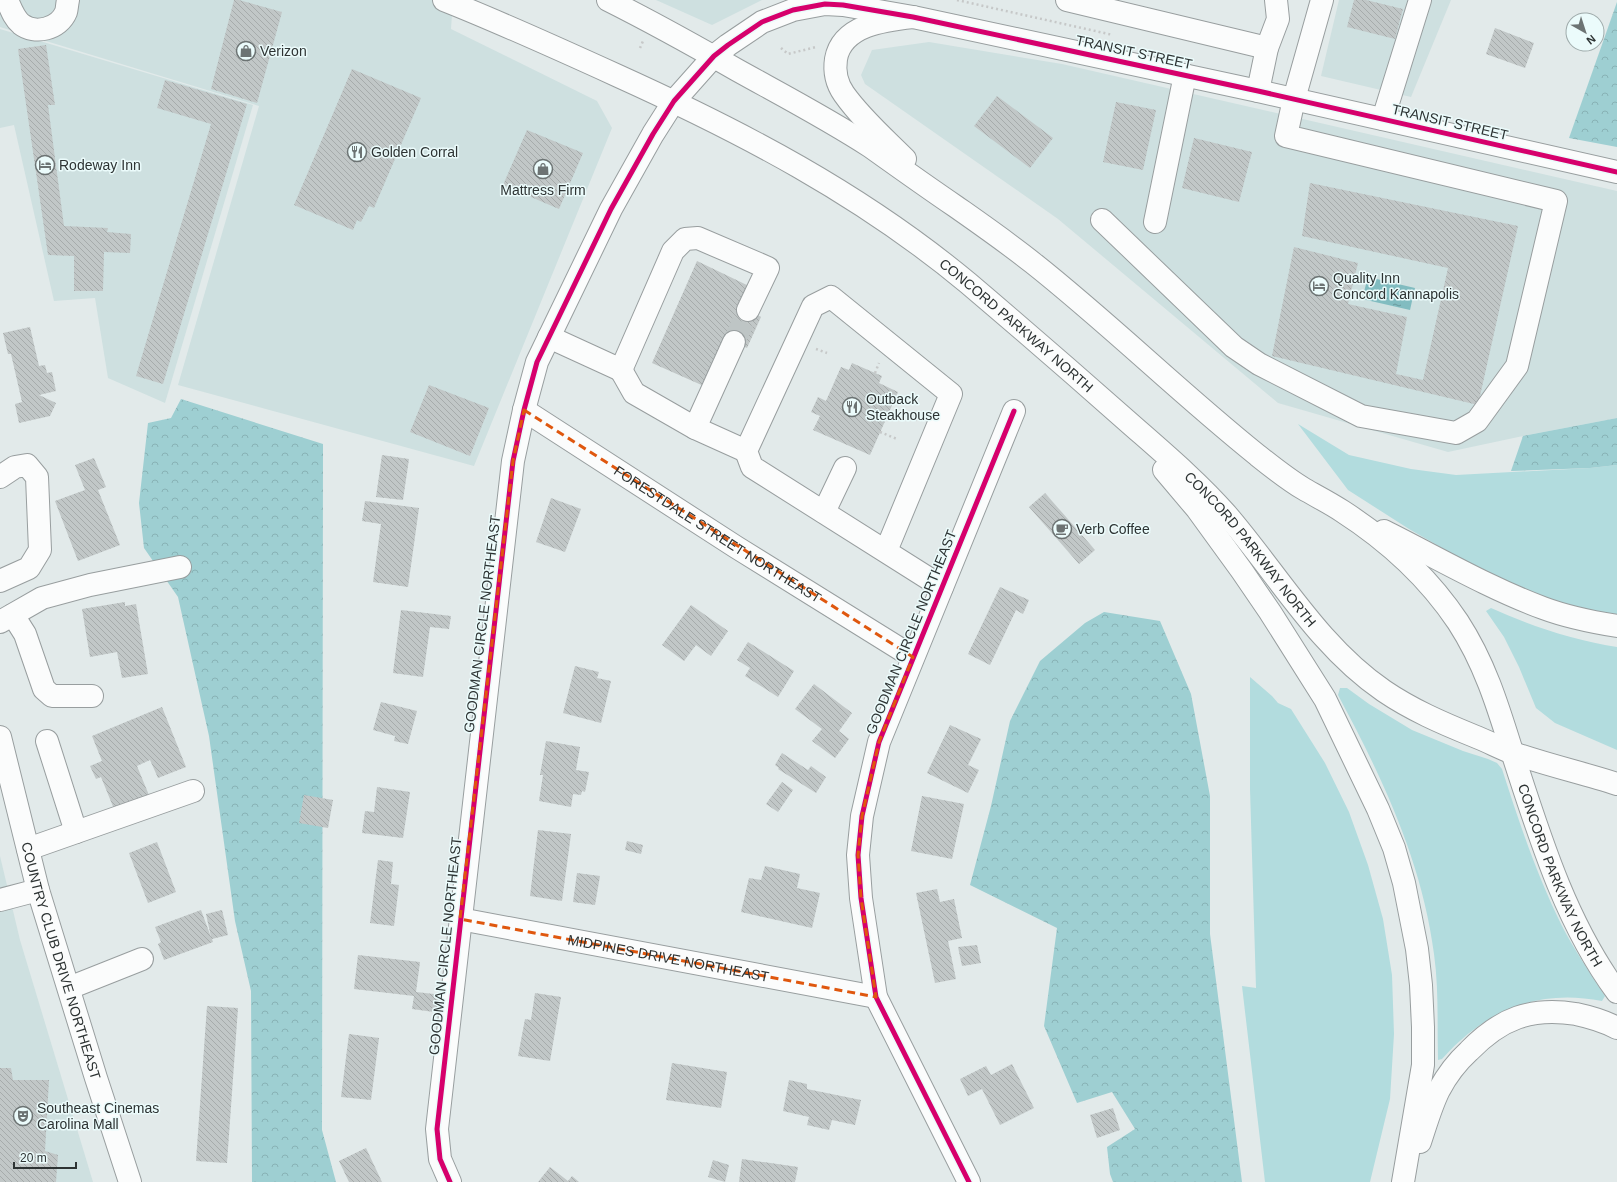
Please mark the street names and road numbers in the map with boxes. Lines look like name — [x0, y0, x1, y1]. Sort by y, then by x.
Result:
street label: TRANSIT STREET — [1074, 32, 1194, 72]
street label: TRANSIT STREET — [1390, 101, 1510, 143]
street label: CONCORD PARKWAY NORTH — [936, 255, 1096, 395]
street label: FORESTDALE STREET NORTHEAST — [611, 462, 824, 606]
street label: CONCORD PARKWAY NORTH — [1181, 468, 1320, 630]
street label: GOODMAN CIRCLE NORTHEAST — [461, 514, 503, 734]
street label: GOODMAN CIRCLE NORTHEAST — [863, 527, 960, 737]
street label: CONCORD PARKWAY NORTH — [1515, 782, 1606, 969]
street label: GOODMAN CIRCLE NORTHEAST — [426, 836, 464, 1056]
street label: COUNTRY CLUB DRIVE NORTHEAST — [18, 840, 104, 1082]
street label: MIDPINES DRIVE NORTHEAST — [566, 931, 771, 985]

